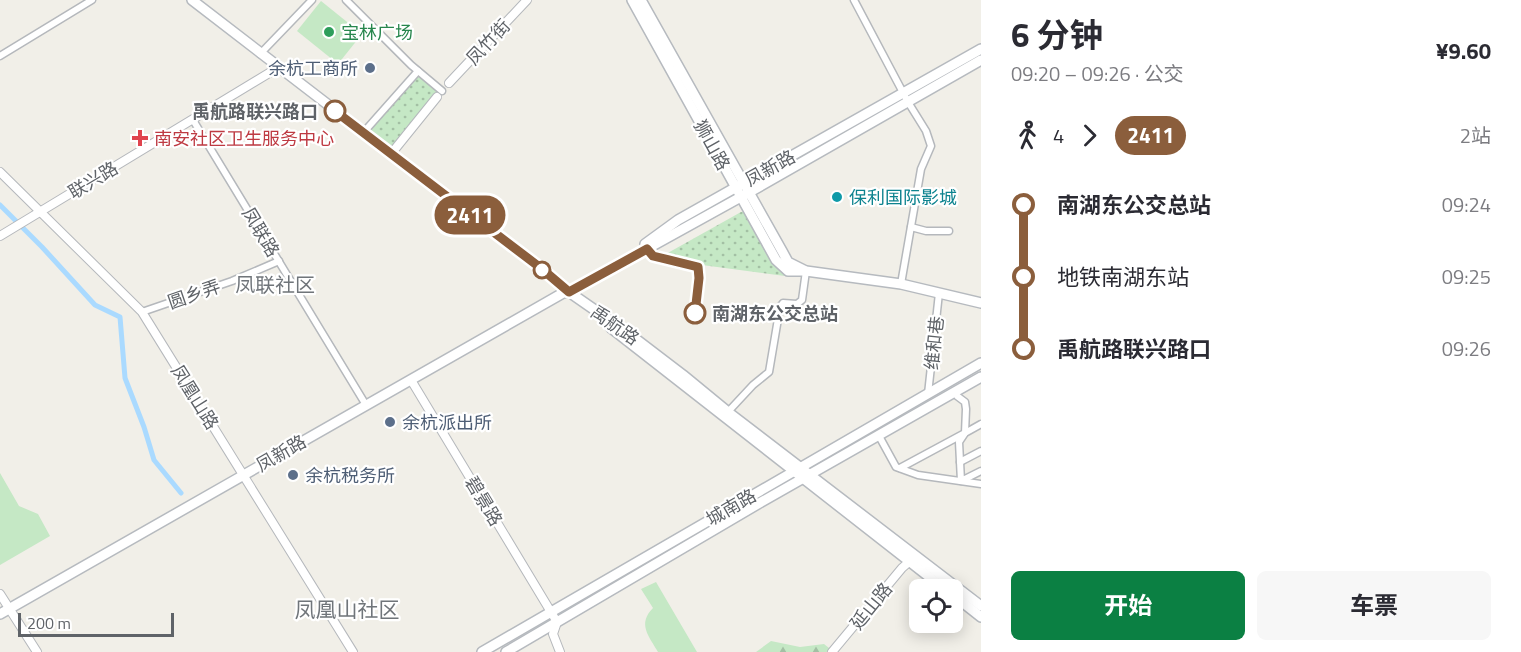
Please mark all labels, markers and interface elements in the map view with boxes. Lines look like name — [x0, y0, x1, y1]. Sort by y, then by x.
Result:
text: 6 分钟 — [1011, 10, 1103, 60]
street label: 凤竹街 — [460, 13, 516, 71]
place label: 宝林广场 — [341, 19, 413, 46]
marker: 宝林广场 — [322, 25, 336, 39]
text: ¥9.60 — [1436, 34, 1491, 68]
place label: 余杭工商所 — [268, 55, 358, 82]
text: 09:20 – 09:26 · 公交 — [1011, 58, 1184, 89]
marker: 余杭工商所 — [363, 61, 377, 75]
place label: 禹航路联兴路口 — [192, 98, 318, 125]
marker: 禹航路联兴路口 — [324, 100, 346, 122]
street label: 狮山路 — [687, 115, 737, 175]
icon: walk — [1011, 119, 1044, 152]
icon: forward — [1073, 119, 1106, 152]
text: 2411 — [1127, 119, 1174, 151]
text: 4 — [1053, 120, 1064, 151]
text: 2站 — [1460, 120, 1491, 151]
place label: 南安社区卫生服务中心 — [154, 125, 334, 152]
marker: 南安社区卫生服务中心 — [131, 129, 149, 147]
street label: 凤新路 — [740, 143, 800, 193]
street label: 联兴路 — [63, 155, 123, 205]
place label: 保利国际影城 — [849, 184, 957, 211]
text: 南湖东公交总站 — [1057, 188, 1211, 222]
text: 09:24 — [1442, 189, 1491, 220]
marker: 保利国际影城 — [830, 190, 844, 204]
line badge: 2411 — [428, 196, 512, 234]
text: 2411 — [446, 199, 494, 231]
street label: 凤联路 — [236, 202, 286, 262]
text: 地铁南湖东站 — [1057, 260, 1189, 294]
unlabelled marker — [533, 261, 551, 279]
text: 09:25 — [1442, 261, 1491, 292]
district label: 凤联社区 — [235, 269, 315, 300]
street label: 圆乡弄 — [164, 272, 224, 316]
street label: 禹航路 — [585, 298, 645, 352]
place label: 南湖东公交总站 — [712, 300, 838, 327]
marker: 南湖东公交总站 — [684, 302, 706, 324]
street label: 维和巷 — [918, 315, 950, 371]
text: 禹航路联兴路口 — [1057, 332, 1211, 366]
text: 09:26 — [1442, 333, 1491, 364]
street label: 凤凰山路 — [164, 359, 226, 435]
place label: 余杭派出所 — [402, 409, 492, 436]
marker: 余杭派出所 — [383, 415, 397, 429]
street label: 凤新路 — [251, 428, 311, 478]
place label: 余杭税务所 — [305, 462, 395, 489]
marker: 余杭税务所 — [286, 468, 300, 482]
street label: 碧景路 — [459, 471, 509, 531]
street label: 城南路 — [701, 482, 761, 532]
button: 开始 — [1011, 571, 1245, 640]
button: 车票 — [1257, 571, 1491, 640]
street label: 延山路 — [844, 577, 898, 635]
map controls — [909, 579, 963, 633]
button: locate — [909, 579, 963, 633]
district label: 凤凰山社区 — [295, 593, 400, 625]
scale bar — [18, 610, 174, 638]
text: 200 m — [27, 611, 71, 635]

